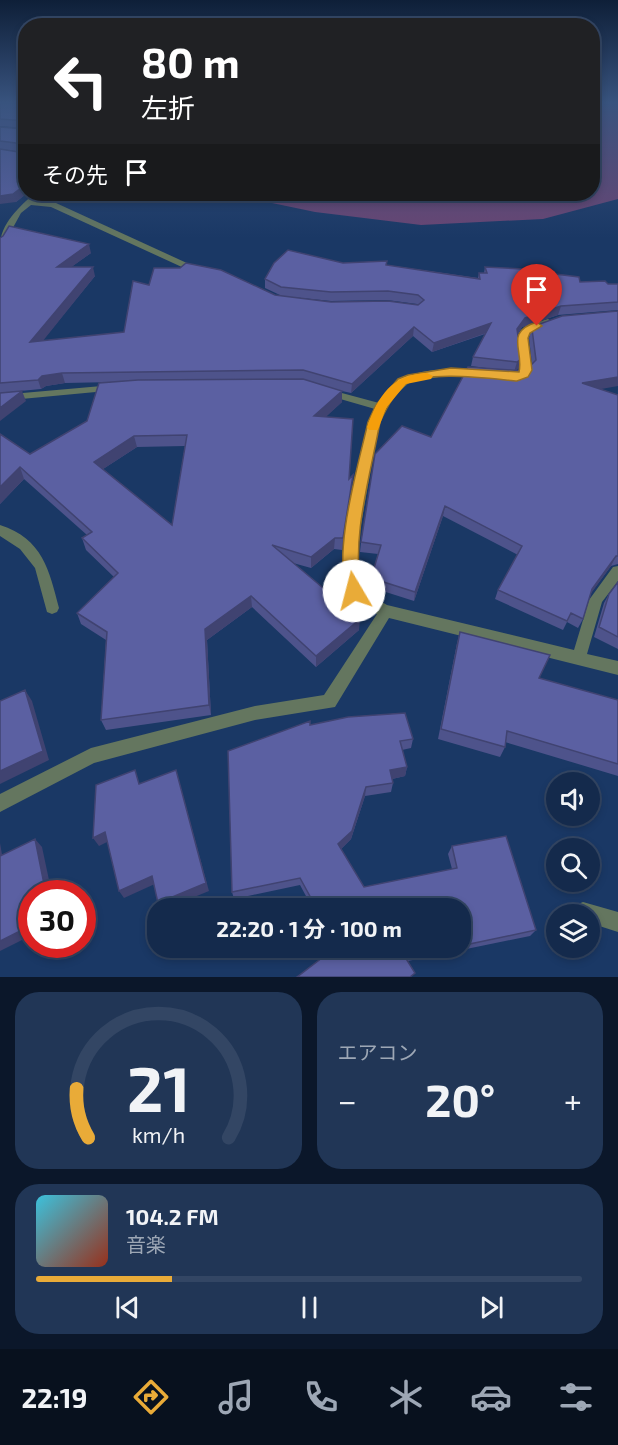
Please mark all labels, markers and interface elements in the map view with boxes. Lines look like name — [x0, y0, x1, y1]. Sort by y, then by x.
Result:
text: 80 m — [141, 36, 240, 86]
icon: left — [42, 42, 120, 120]
text: 左折 — [141, 91, 195, 123]
icon: arrive — [120, 156, 153, 189]
text: その先 — [42, 161, 108, 187]
pin — [511, 264, 562, 326]
icon: arrive — [520, 273, 553, 306]
position arrow — [322, 559, 386, 623]
map controls — [546, 772, 600, 958]
button: sound — [546, 772, 600, 826]
button: search — [546, 838, 600, 892]
speed limit sign: 30 — [18, 880, 96, 958]
button: layers — [546, 904, 600, 958]
text: 22:20 · 1 分 · 100 m — [216, 915, 402, 941]
text: エアコン — [338, 1040, 418, 1064]
text: 21 — [127, 1050, 190, 1125]
text: 20° — [425, 1072, 495, 1126]
text: − — [338, 1080, 357, 1120]
text: + — [564, 1080, 582, 1120]
text: km/h — [132, 1122, 185, 1147]
text: 104.2 FM — [126, 1203, 219, 1229]
text: 音楽 — [126, 1232, 166, 1256]
icon: previous — [111, 1291, 144, 1324]
icon: pause — [293, 1291, 326, 1324]
icon: next — [475, 1291, 508, 1324]
icon: directions — [130, 1376, 172, 1418]
icon: music — [215, 1376, 257, 1418]
icon: phone — [300, 1376, 342, 1418]
icon: climate — [385, 1376, 427, 1418]
icon: car — [470, 1376, 512, 1418]
icon: filters — [555, 1376, 597, 1418]
text: 22:19 — [21, 1381, 87, 1413]

